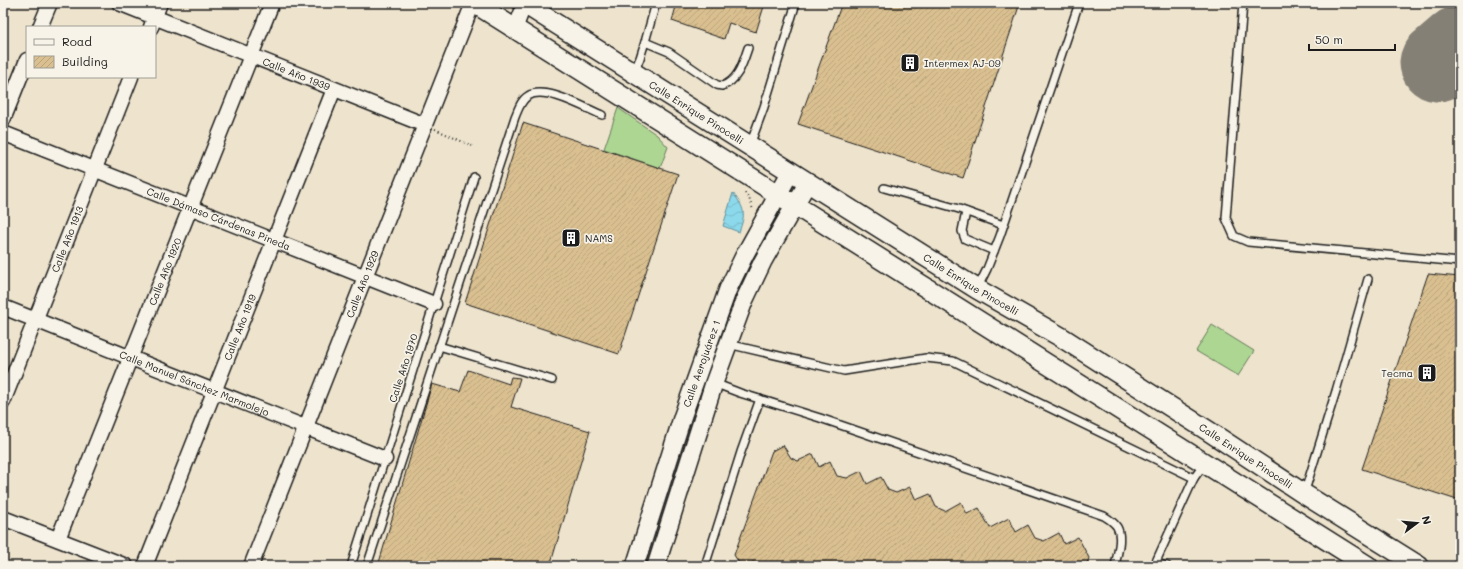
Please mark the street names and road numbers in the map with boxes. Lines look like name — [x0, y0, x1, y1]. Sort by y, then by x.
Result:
street label: Calle Año 1939 — [261, 54, 332, 94]
street label: Calle Enrique Pinocelli — [646, 77, 746, 147]
street label: Calle Dámaso Cárdenas Pineda — [145, 184, 293, 253]
street label: Calle Año 1913 — [48, 204, 87, 274]
street label: Calle Año 1920 — [145, 236, 185, 307]
street label: Calle Año 1929 — [343, 248, 382, 320]
street label: Calle Enrique Pinocelli — [921, 250, 1021, 318]
street label: Calle Año 1919 — [220, 292, 259, 362]
street label: Calle Aerojuárez 1 — [679, 318, 723, 409]
street label: Calle Año 1970 — [385, 332, 421, 404]
street label: Calle Manuel Sánchez Marmolejo — [117, 347, 271, 419]
street label: Calle Enrique Pinocelli — [1196, 420, 1295, 492]

